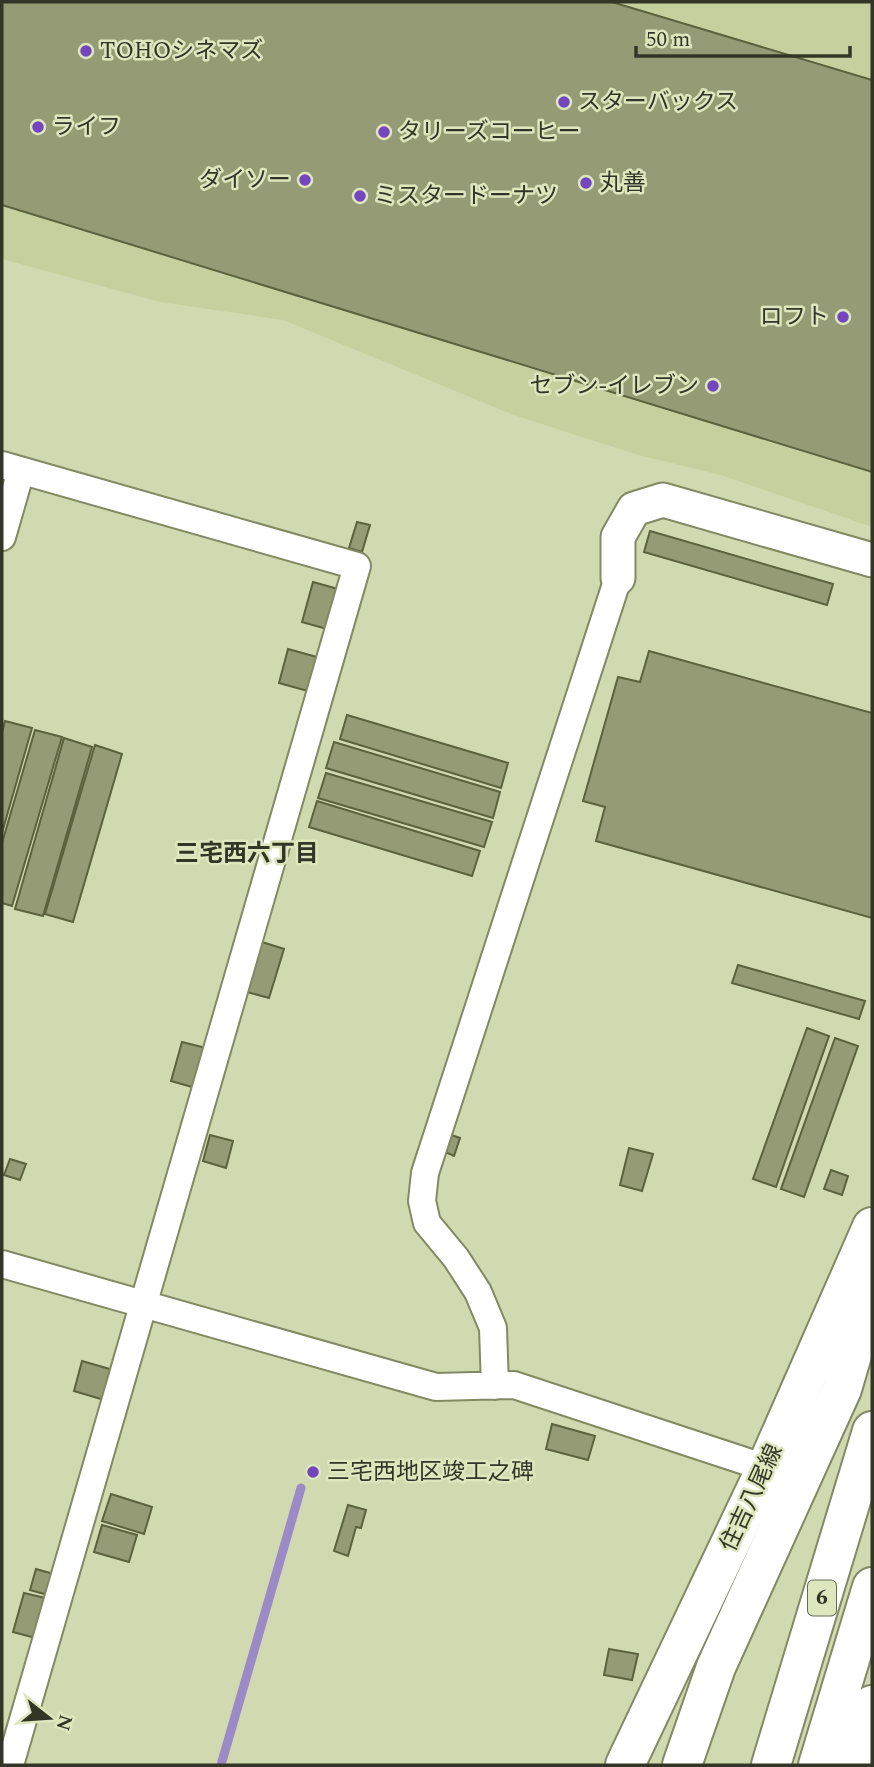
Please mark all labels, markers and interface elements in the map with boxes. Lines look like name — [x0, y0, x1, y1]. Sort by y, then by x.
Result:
scale bar — [636, 14, 850, 58]
text: 50 m — [646, 24, 690, 56]
place label: TOHOシネマズ — [100, 34, 263, 69]
marker: TOHOシネマズ — [78, 43, 94, 59]
place label: スターバックス — [578, 85, 738, 120]
marker: スターバックス — [556, 94, 572, 110]
place label: ライフ — [52, 110, 121, 145]
place label: タリーズコーヒー — [398, 115, 581, 150]
marker: ライフ — [30, 119, 46, 135]
marker: タリーズコーヒー — [376, 124, 392, 140]
place label: ダイソー — [199, 163, 291, 198]
place label: 丸善 — [600, 166, 646, 201]
marker: ダイソー — [297, 172, 313, 188]
marker: 丸善 — [578, 175, 594, 191]
place label: ミスタードーナツ — [374, 179, 558, 214]
marker: ミスタードーナツ — [352, 188, 368, 204]
place label: ロフト — [760, 300, 829, 335]
marker: ロフト — [835, 309, 851, 325]
place label: セブン-イレブン — [529, 369, 699, 404]
marker: セブン-イレブン — [705, 378, 721, 394]
district label: 三宅西六丁目 — [175, 836, 319, 872]
street label: 住吉八尾線 — [712, 1438, 792, 1558]
place label: 三宅西地区竣工之碑 — [327, 1455, 534, 1490]
marker: 三宅西地区竣工之碑 — [305, 1464, 321, 1480]
road number: 6 — [808, 1580, 836, 1616]
north arrow — [14, 1683, 84, 1753]
text: N — [48, 1711, 80, 1734]

